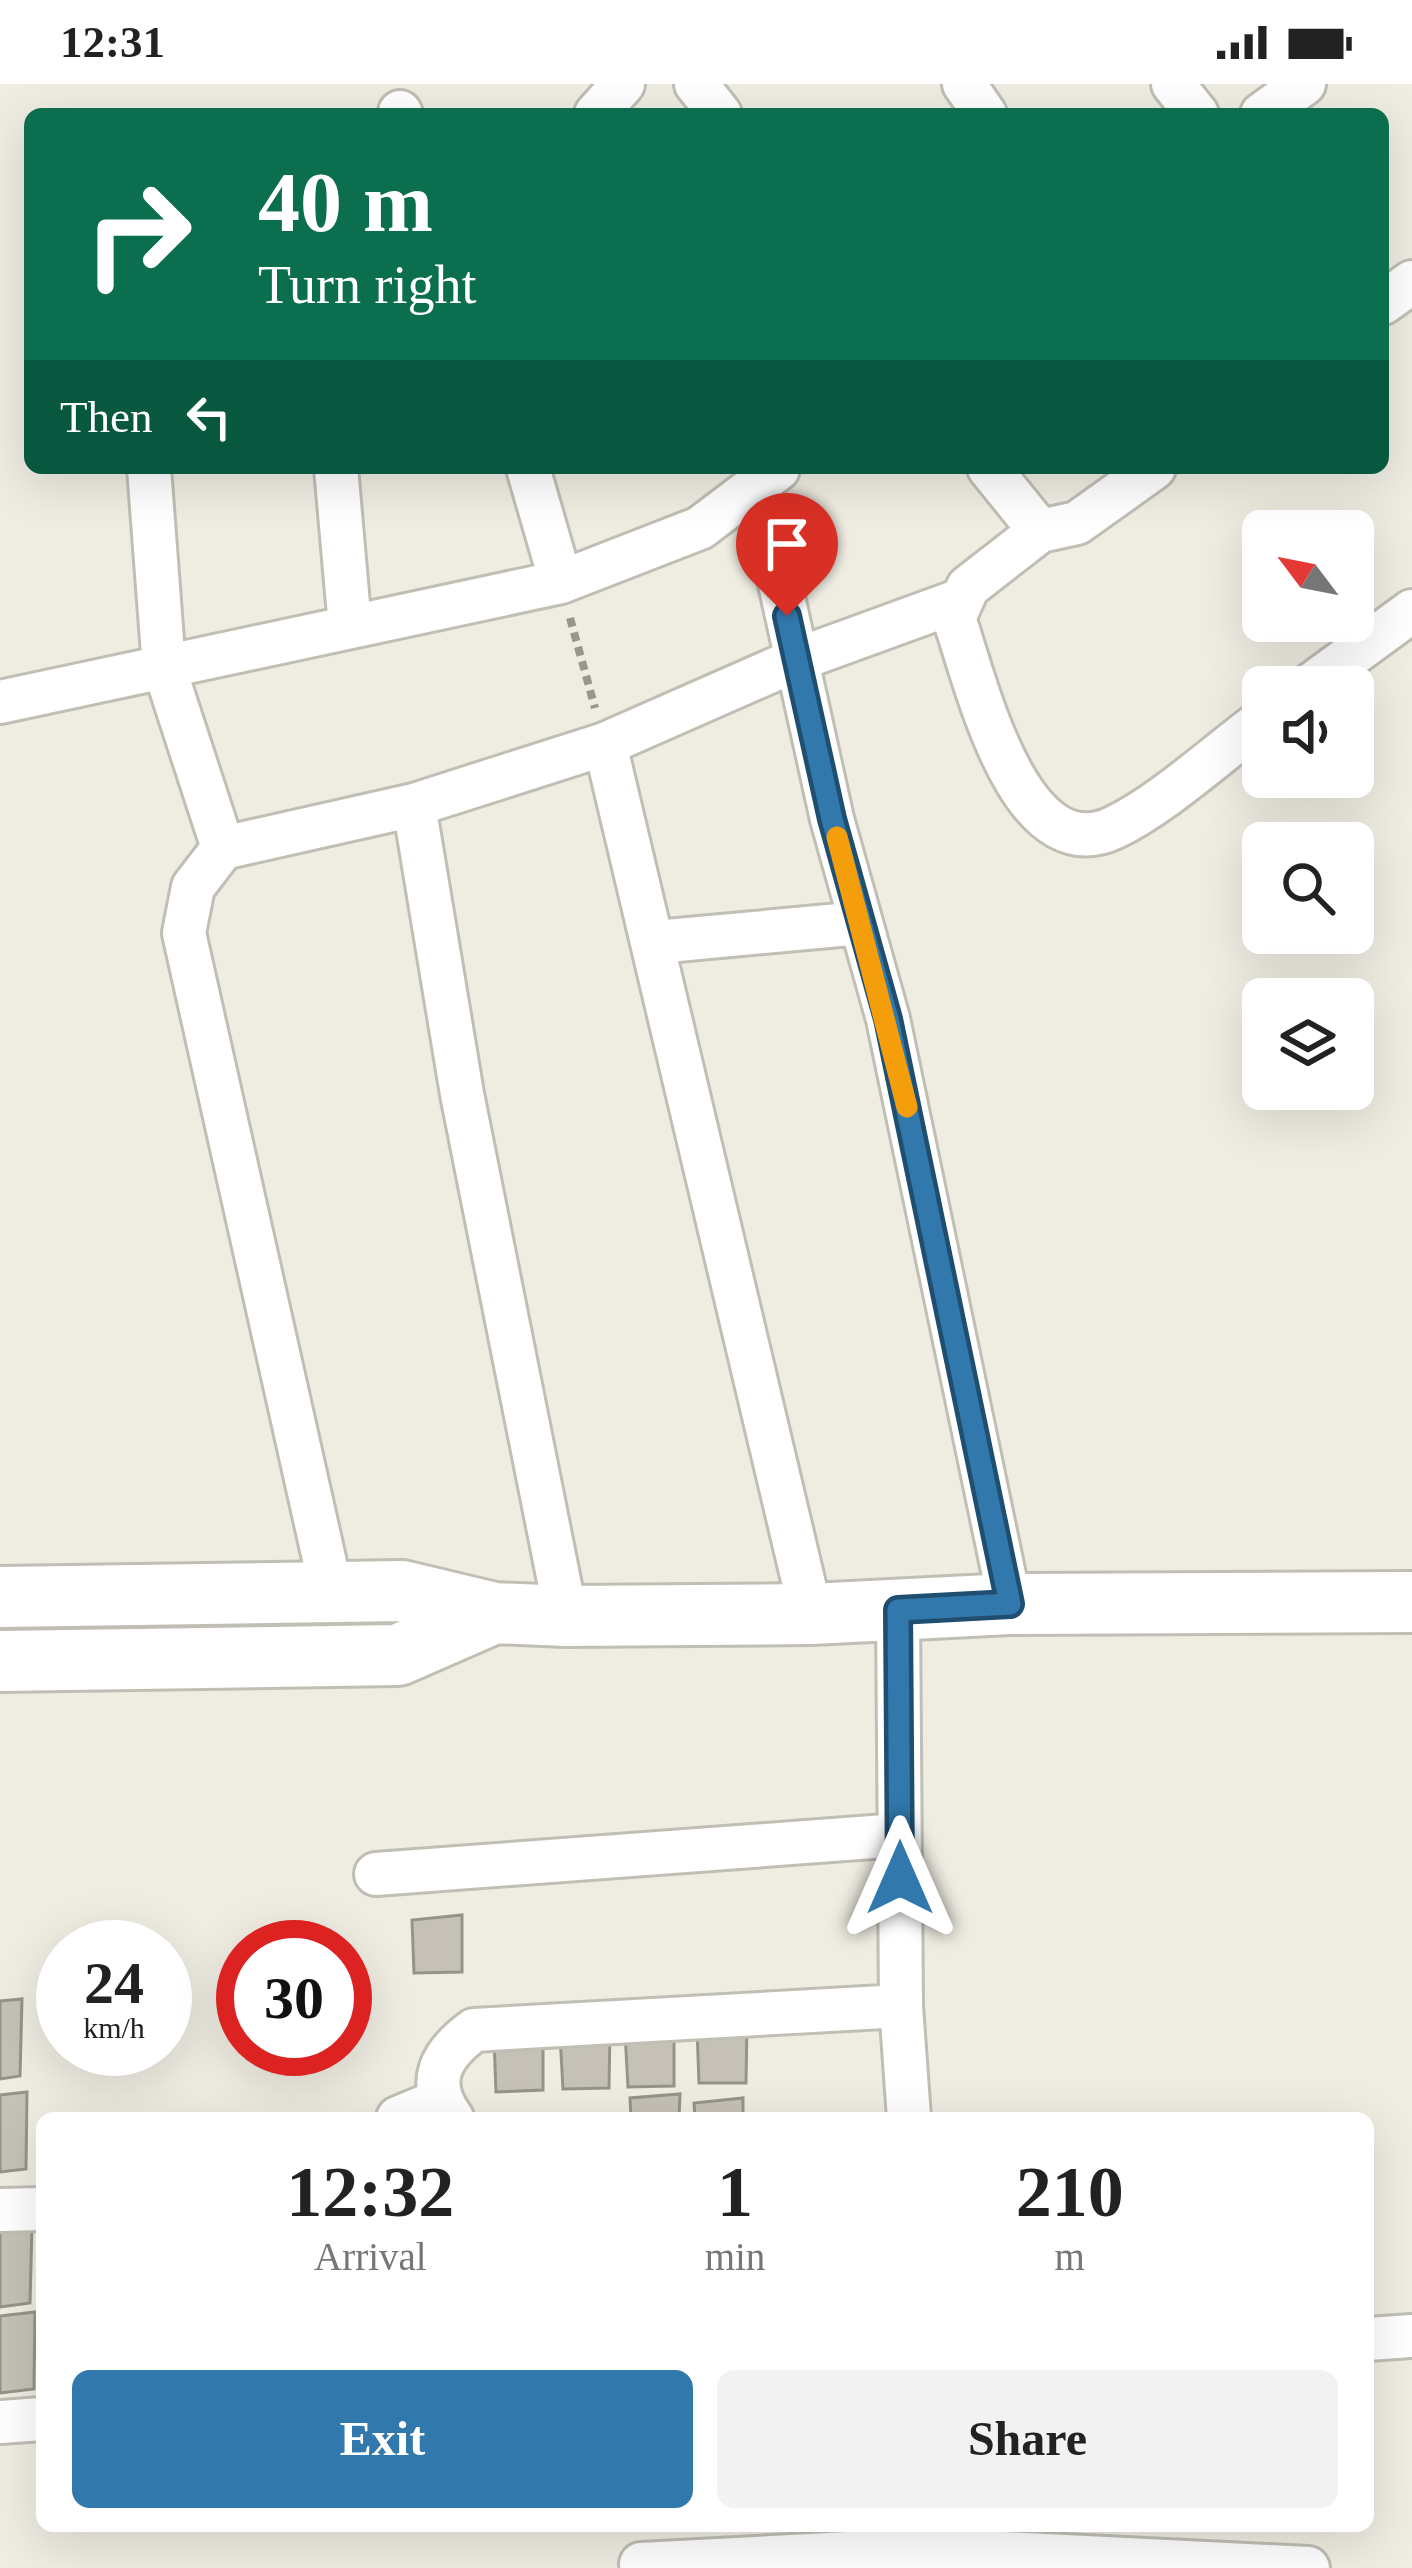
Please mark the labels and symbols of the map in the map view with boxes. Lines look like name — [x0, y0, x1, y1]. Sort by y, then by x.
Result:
pin — [736, 493, 838, 616]
north arrow — [1242, 510, 1374, 642]
position arrow — [837, 1815, 963, 1941]
speed limit sign: 30 — [216, 1920, 372, 2076]

